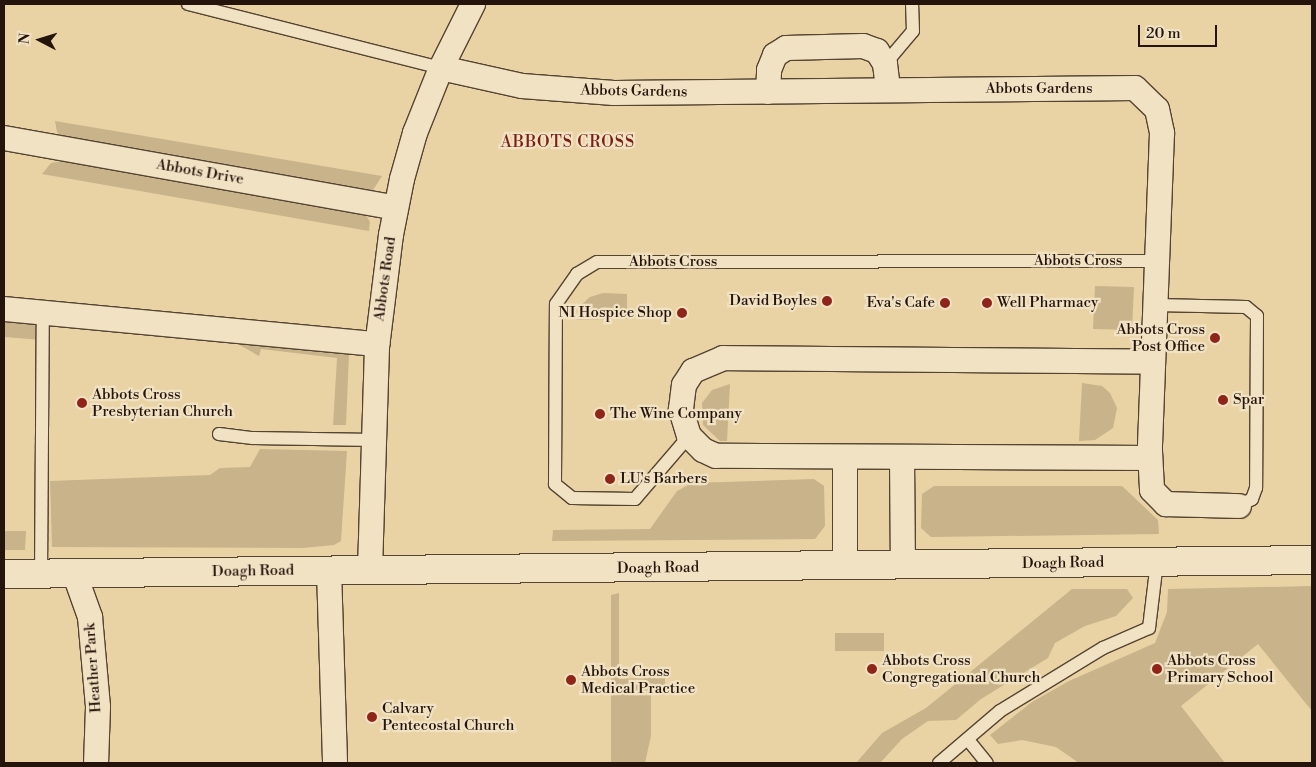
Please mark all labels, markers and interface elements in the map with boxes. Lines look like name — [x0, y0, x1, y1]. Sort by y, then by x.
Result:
north arrow — [15, 15, 65, 65]
scale bar — [1141, 15, 1220, 47]
text: 20 m — [1146, 24, 1181, 43]
text: N — [16, 32, 35, 45]
street label: Abbots Gardens — [985, 80, 1093, 98]
street label: Abbots Gardens — [580, 81, 688, 101]
district label: ABBOTS CROSS — [499, 132, 637, 152]
street label: Abbots Drive — [155, 155, 245, 189]
street label: Abbots Road — [370, 236, 400, 322]
street label: Abbots Cross — [1034, 252, 1122, 270]
street label: Abbots Cross — [629, 253, 717, 271]
place label: David Boyles — [729, 292, 817, 310]
place label: Eva's Cafe — [866, 294, 935, 312]
place label: Well Pharmacy — [997, 294, 1098, 312]
marker: David Boyles — [821, 295, 833, 307]
marker: Eva's Cafe — [939, 297, 951, 309]
marker: Well Pharmacy — [981, 297, 993, 309]
place label: NI Hospice Shop — [559, 304, 672, 322]
marker: NI Hospice Shop — [676, 307, 688, 319]
place label: Abbots Cross Post Office — [1116, 320, 1205, 355]
marker: Abbots Cross Post Office — [1209, 332, 1221, 344]
place label: Abbots Cross Presbyterian Church — [92, 385, 233, 420]
place label: Spar — [1233, 391, 1264, 409]
marker: Spar — [1217, 394, 1229, 406]
marker: Abbots Cross Presbyterian Church — [76, 397, 88, 409]
place label: The Wine Company — [610, 405, 742, 423]
marker: The Wine Company — [594, 408, 606, 420]
place label: LU's Barbers — [620, 470, 707, 488]
marker: LU's Barbers — [604, 473, 616, 485]
street label: Doagh Road — [1022, 553, 1104, 573]
street label: Doagh Road — [617, 558, 699, 578]
street label: Doagh Road — [212, 561, 294, 581]
street label: Heather Park — [81, 623, 105, 713]
place label: Abbots Cross Congregational Church — [882, 651, 1040, 686]
place label: Abbots Cross Primary School — [1167, 651, 1273, 686]
place label: Abbots Cross Medical Practice — [581, 662, 695, 697]
marker: Abbots Cross Congregational Church — [866, 663, 878, 675]
marker: Abbots Cross Primary School — [1151, 663, 1163, 675]
marker: Abbots Cross Medical Practice — [565, 674, 577, 686]
place label: Calvary Pentecostal Church — [382, 699, 514, 734]
marker: Calvary Pentecostal Church — [366, 711, 378, 723]

